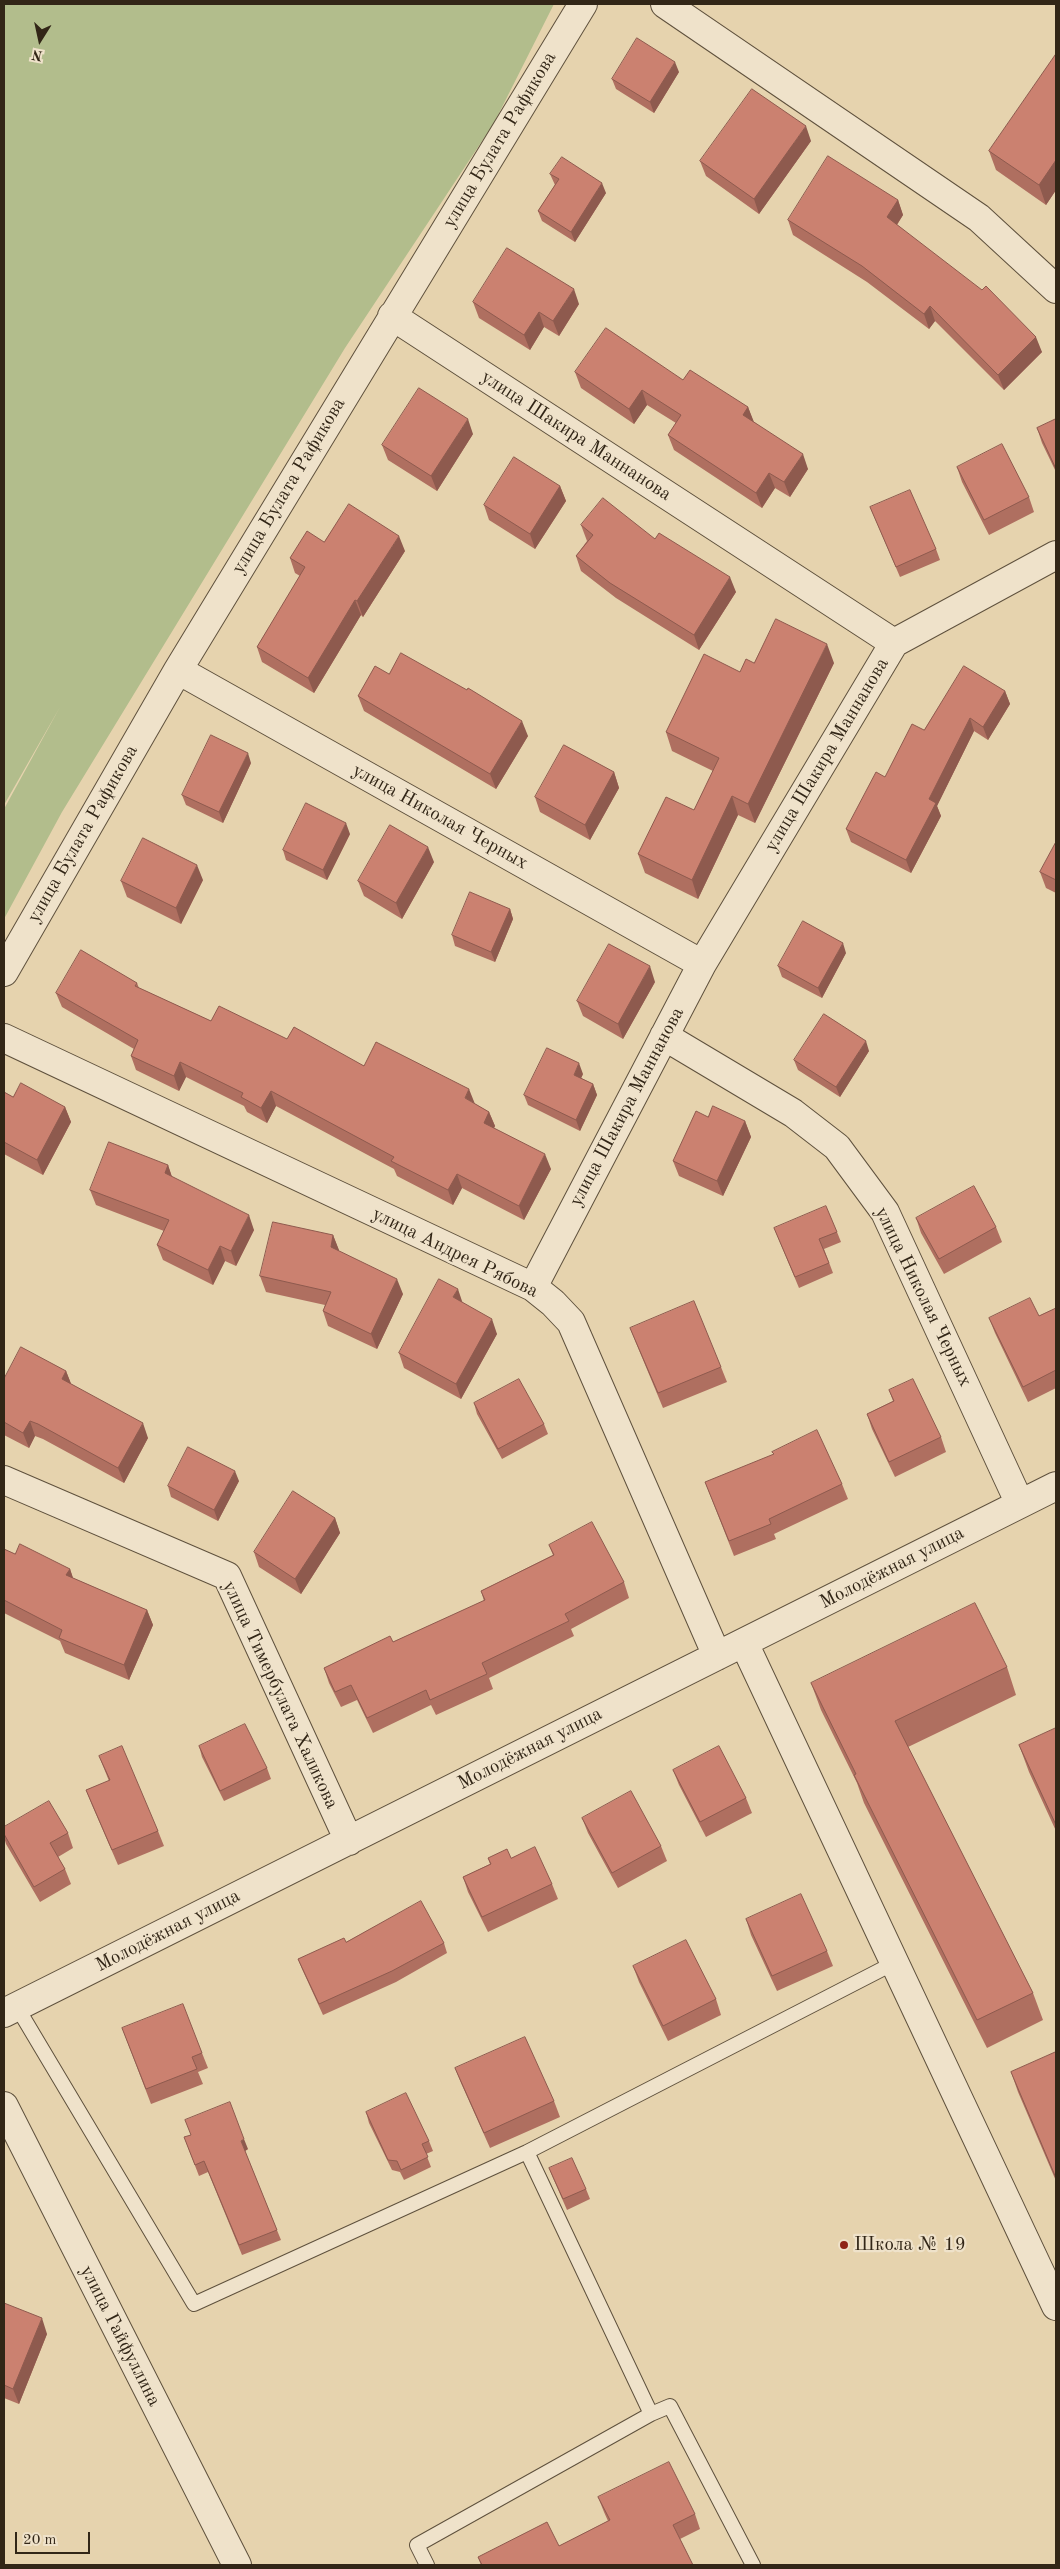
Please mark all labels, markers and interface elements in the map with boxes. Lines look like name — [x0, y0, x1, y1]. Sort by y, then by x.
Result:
north arrow — [15, 15, 65, 65]
text: N — [31, 47, 44, 63]
street label: улица Булата Рафикова — [438, 48, 562, 232]
street label: улица Шакира Маннанова — [477, 366, 675, 506]
street label: улица Булата Рафикова — [227, 394, 351, 578]
street label: улица Шакира Маннанова — [760, 654, 894, 856]
street label: улица Булата Рафикова — [23, 741, 143, 927]
street label: улица Николая Черных — [348, 759, 532, 875]
street label: улица Шакира Маннанова — [565, 1003, 689, 1211]
street label: улица Андрея Рябова — [368, 1203, 542, 1303]
street label: улица Николая Черных — [869, 1203, 977, 1391]
street label: Молодёжная улица — [816, 1522, 968, 1614]
street label: улица Тимербулата Халикова — [217, 1577, 343, 1813]
street label: Молодёжная улица — [454, 1703, 606, 1795]
street label: Молодёжная улица — [92, 1885, 244, 1977]
place label: Школа № 19 — [854, 2234, 966, 2256]
marker: Школа № 19 — [838, 2239, 850, 2251]
street label: улица Гайфуллина — [75, 2262, 165, 2410]
scale bar — [18, 2522, 92, 2554]
text: 20 m — [23, 2533, 57, 2548]

